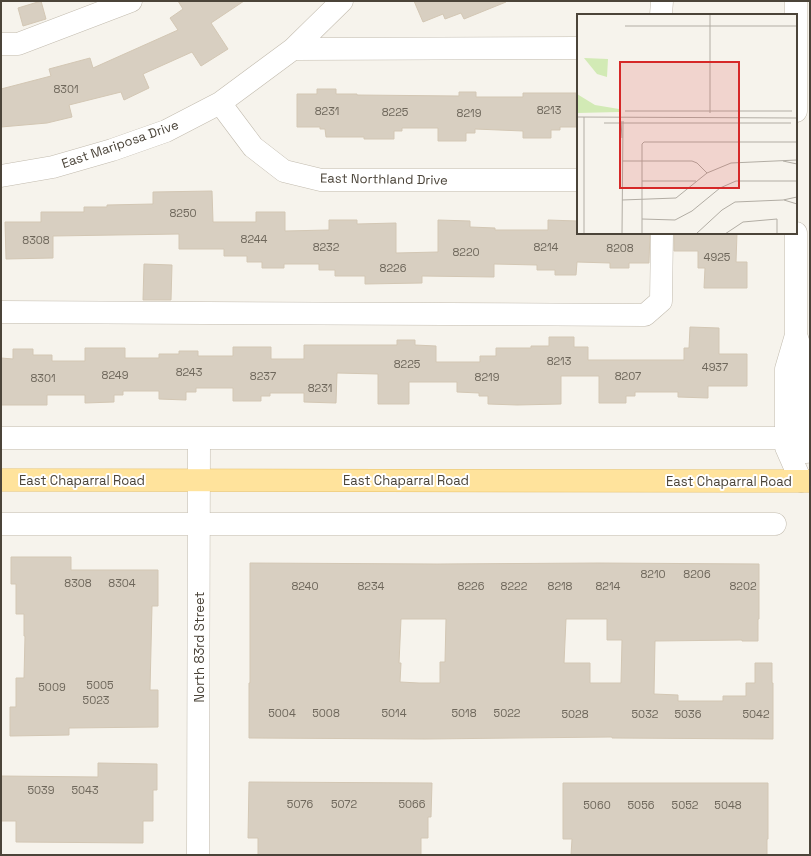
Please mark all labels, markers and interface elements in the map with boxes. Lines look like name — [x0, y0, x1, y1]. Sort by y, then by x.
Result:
inset map — [577, 14, 797, 234]
house number: 8301 — [53, 82, 79, 96]
house number: 8213 — [537, 103, 562, 117]
house number: 8231 — [315, 104, 339, 118]
house number: 8225 — [382, 105, 409, 119]
house number: 8219 — [457, 106, 482, 120]
street label: East Mariposa Drive — [59, 116, 181, 172]
street label: East Northland Drive — [320, 169, 448, 189]
house number: 8250 — [169, 206, 197, 220]
house number: 8244 — [241, 232, 268, 246]
house number: 8308 — [22, 233, 50, 247]
house number: 8232 — [313, 240, 340, 254]
house number: 8214 — [534, 240, 559, 254]
house number: 8208 — [606, 241, 634, 255]
house number: 8220 — [452, 245, 480, 259]
house number: 4925 — [704, 250, 731, 264]
house number: 8226 — [380, 261, 407, 275]
house number: 8213 — [547, 354, 572, 368]
house number: 8225 — [394, 357, 421, 371]
house number: 4937 — [702, 360, 728, 374]
house number: 8243 — [176, 365, 203, 379]
house number: 8249 — [102, 368, 129, 382]
house number: 8237 — [250, 369, 276, 383]
house number: 8207 — [615, 369, 641, 383]
house number: 8219 — [475, 370, 500, 384]
house number: 8301 — [30, 371, 56, 385]
house number: 8231 — [308, 381, 332, 395]
street label: East Chaparral Road — [19, 472, 145, 489]
street label: East Chaparral Road — [343, 472, 469, 489]
street label: East Chaparral Road — [666, 473, 792, 490]
house number: 8210 — [640, 567, 666, 581]
house number: 8206 — [683, 567, 711, 581]
house number: 8308 — [64, 576, 92, 590]
house number: 8304 — [108, 576, 136, 590]
house number: 8240 — [291, 579, 319, 593]
house number: 8234 — [358, 579, 385, 593]
house number: 8226 — [458, 579, 485, 593]
house number: 8222 — [501, 579, 528, 593]
house number: 8218 — [548, 579, 573, 593]
house number: 8214 — [596, 579, 621, 593]
house number: 8202 — [729, 579, 757, 593]
street label: North 83rd Street — [191, 592, 208, 702]
house number: 5005 — [86, 678, 114, 692]
house number: 5009 — [38, 680, 66, 694]
house number: 5023 — [83, 693, 110, 707]
house number: 5004 — [268, 706, 296, 720]
house number: 5008 — [312, 706, 340, 720]
house number: 5014 — [381, 706, 407, 720]
house number: 5018 — [451, 706, 477, 720]
house number: 5022 — [494, 706, 521, 720]
house number: 5028 — [561, 707, 589, 721]
house number: 5032 — [632, 707, 659, 721]
house number: 5036 — [674, 707, 702, 721]
house number: 5042 — [742, 707, 770, 721]
house number: 5039 — [27, 783, 55, 797]
house number: 5043 — [71, 783, 99, 797]
house number: 5076 — [287, 797, 313, 811]
house number: 5072 — [331, 797, 357, 811]
house number: 5066 — [398, 797, 426, 811]
house number: 5060 — [583, 798, 611, 812]
house number: 5056 — [628, 798, 655, 812]
house number: 5052 — [672, 798, 699, 812]
house number: 5048 — [714, 798, 742, 812]

